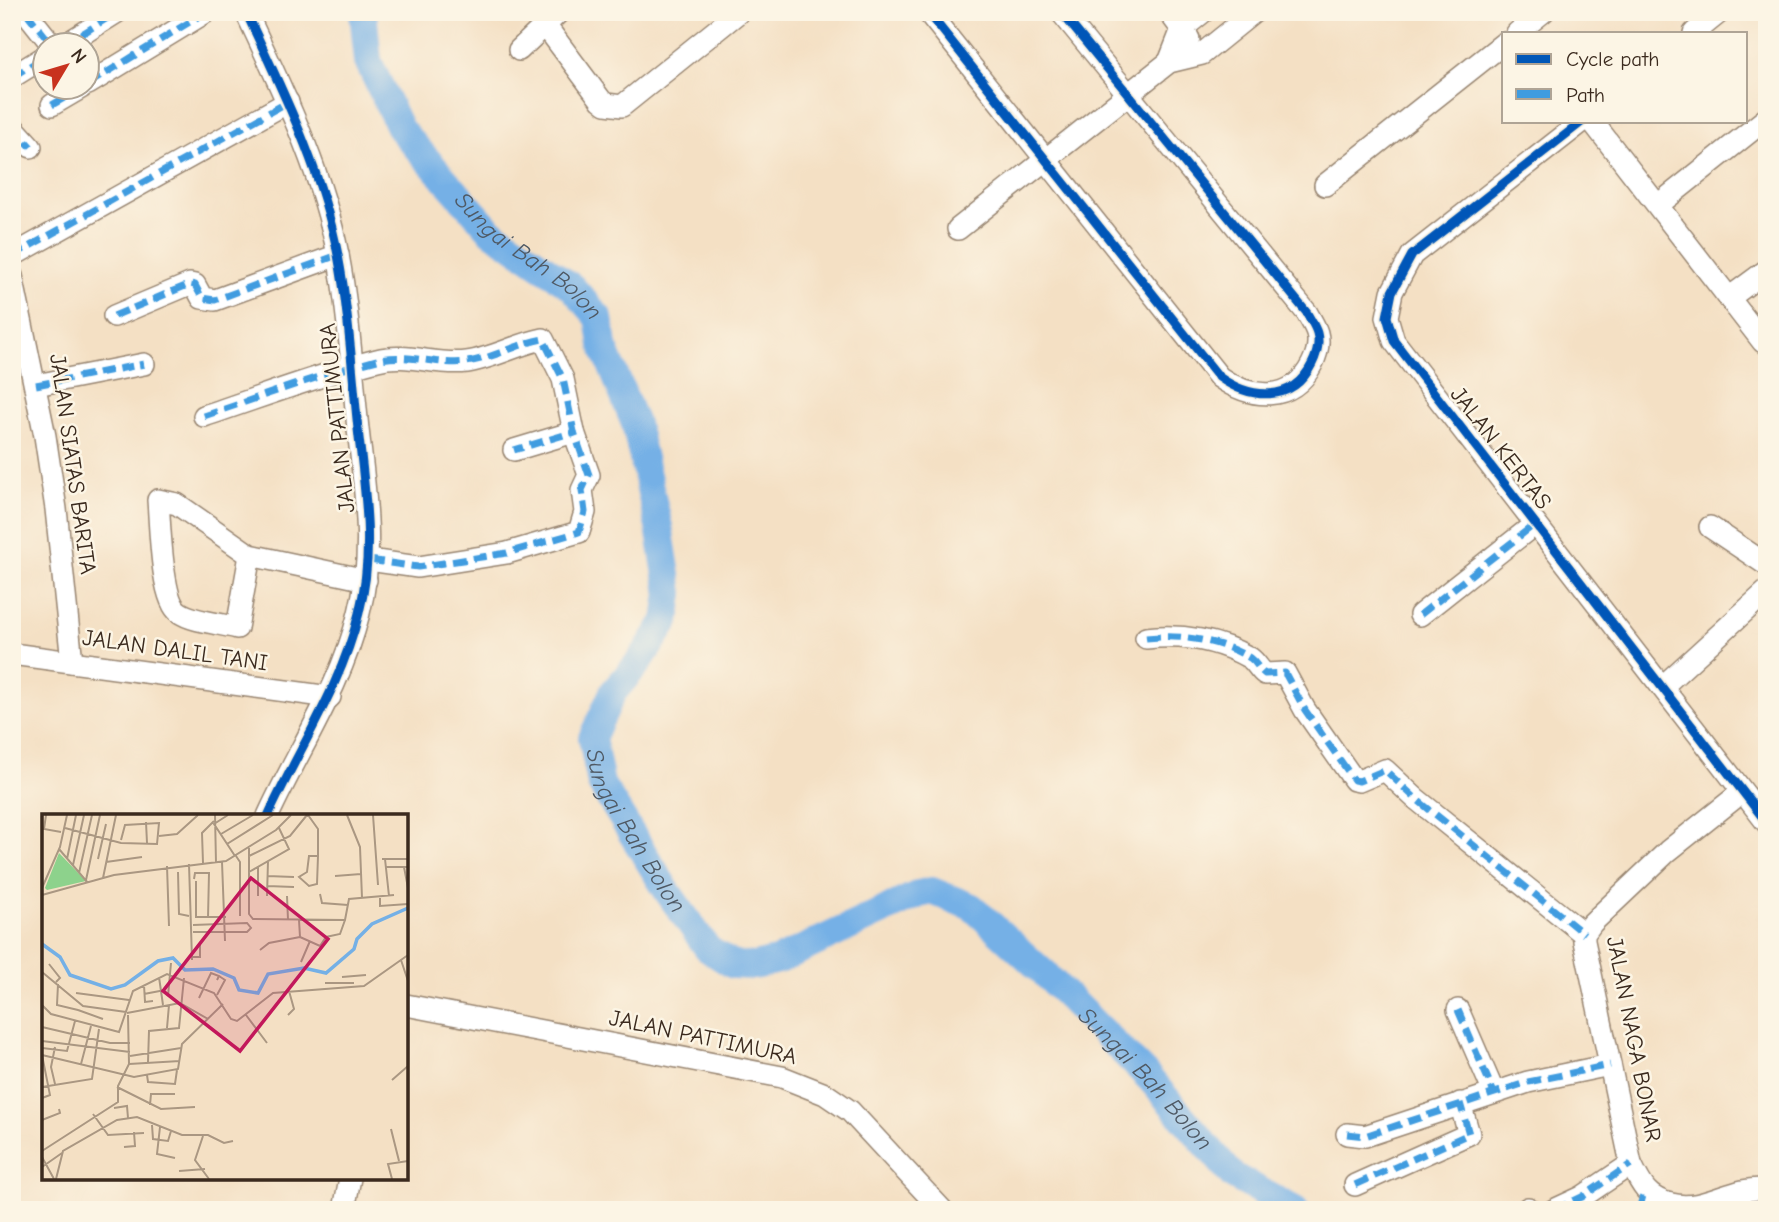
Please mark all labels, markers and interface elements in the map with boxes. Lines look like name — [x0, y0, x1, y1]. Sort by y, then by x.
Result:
north arrow — [32, 32, 102, 102]
legend — [1502, 32, 1748, 122]
text: N — [66, 44, 91, 68]
text: Cycle path — [1566, 47, 1659, 71]
text: Path — [1566, 83, 1605, 107]
water label: Sungai Bah Bolon — [449, 186, 608, 325]
street label: JALAN PATTIMURA — [314, 322, 360, 514]
street label: JALAN SIATAS BARITA — [44, 352, 102, 576]
street label: JALAN KERTAS — [1445, 381, 1557, 515]
street label: JALAN DALIL TANI — [81, 624, 269, 676]
water label: Sungai Bah Bolon — [580, 746, 692, 918]
inset map — [42, 814, 408, 1180]
street label: JALAN NAGA BONAR — [1601, 934, 1667, 1144]
water label: Sungai Bah Bolon — [1073, 1002, 1218, 1156]
street label: JALAN PATTIMURA — [607, 1004, 799, 1070]

